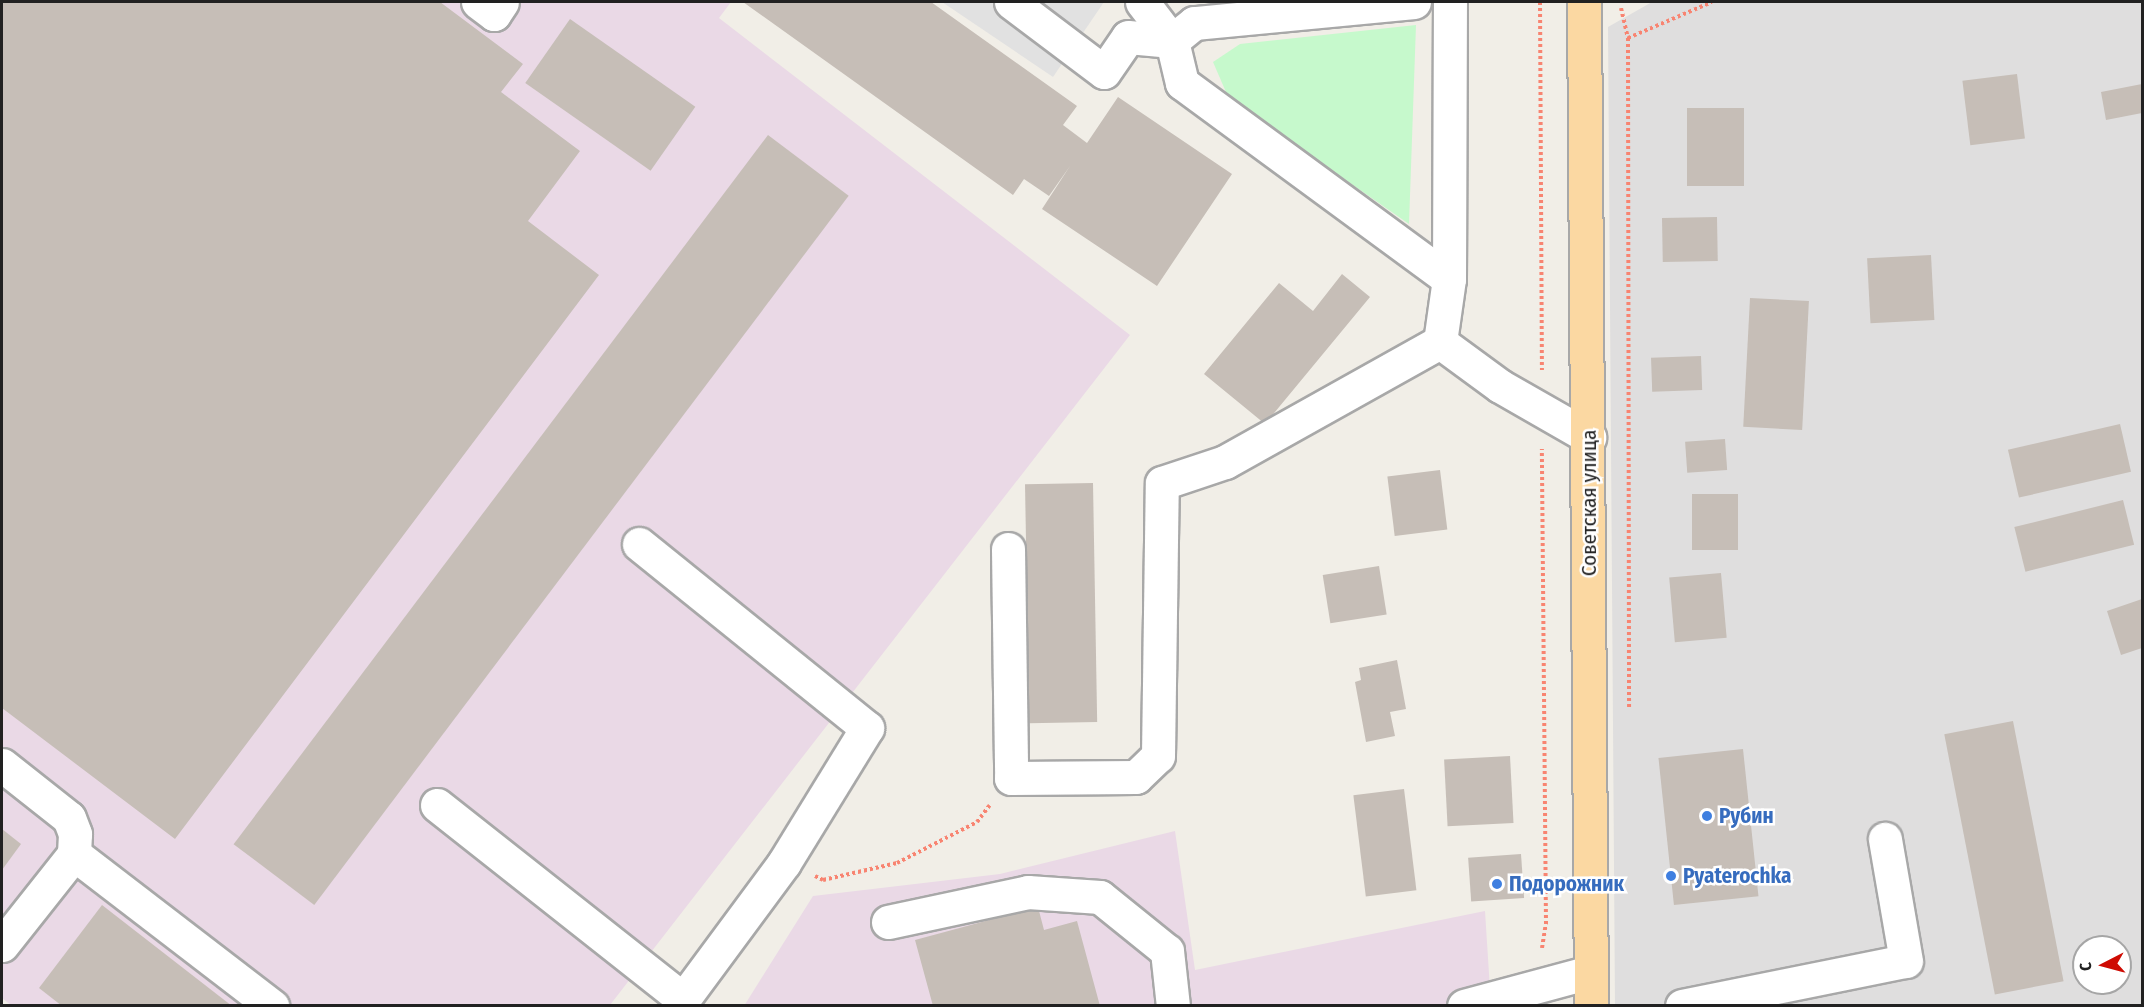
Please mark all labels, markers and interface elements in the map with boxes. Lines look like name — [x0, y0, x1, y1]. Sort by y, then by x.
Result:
street label: Советская улица — [1576, 430, 1602, 576]
place label: Рубин — [1719, 803, 1774, 829]
marker: Рубин — [1700, 809, 1714, 823]
place label: Pyaterochka — [1683, 863, 1791, 889]
marker: Pyaterochka — [1664, 869, 1678, 883]
place label: Подорожник — [1509, 871, 1624, 897]
marker: Подорожник — [1490, 877, 1504, 891]
north arrow — [2072, 935, 2132, 995]
text: С — [2076, 962, 2095, 972]

